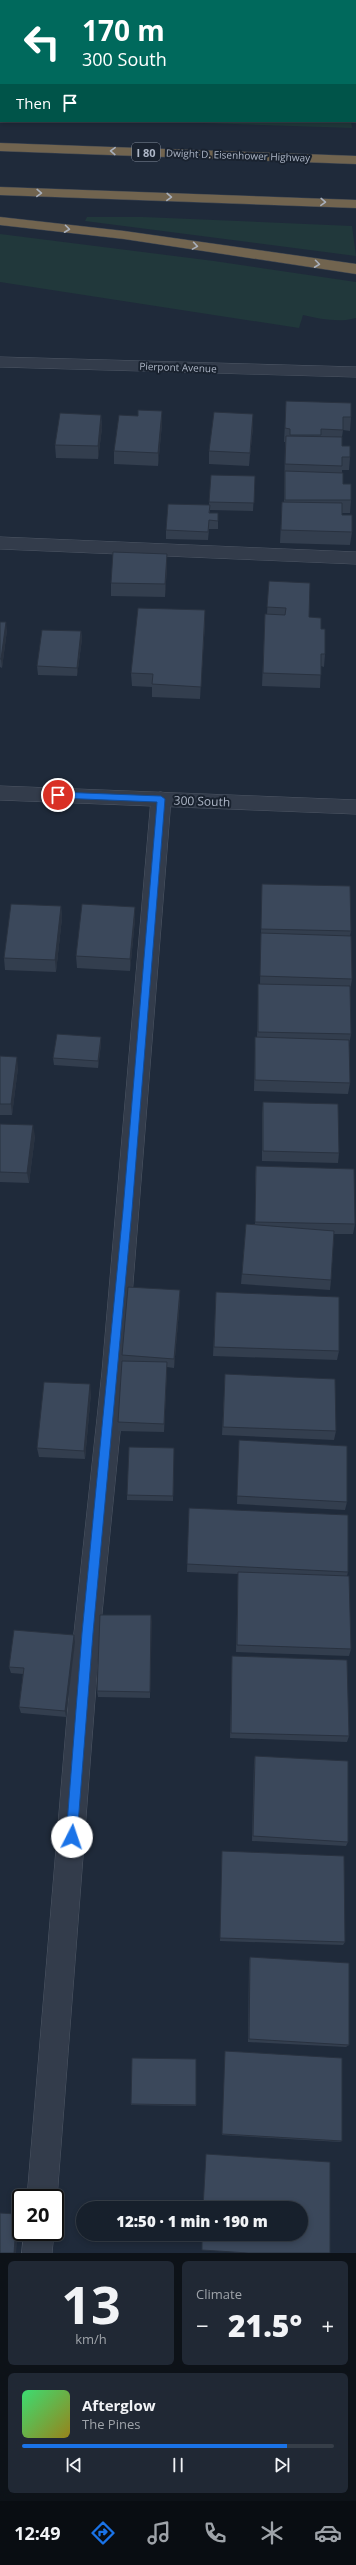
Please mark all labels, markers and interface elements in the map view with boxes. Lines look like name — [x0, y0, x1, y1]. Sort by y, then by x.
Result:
text: 170 m — [82, 11, 165, 49]
icon: left — [16, 16, 68, 68]
text: 300 South — [82, 47, 167, 71]
icon: arrive — [59, 92, 81, 114]
text: Then — [16, 93, 51, 113]
road number: I 80 — [132, 143, 160, 161]
street label: Dwight D. Eisenhower Highway — [166, 145, 311, 165]
one-way arrow — [110, 147, 116, 155]
one-way arrow — [36, 189, 42, 197]
one-way arrow — [166, 193, 172, 201]
one-way arrow — [320, 198, 326, 207]
one-way arrow — [64, 224, 70, 233]
one-way arrow — [192, 241, 198, 250]
one-way arrow — [314, 259, 320, 268]
street label: Pierpont Avenue — [139, 359, 217, 375]
pin — [41, 778, 75, 812]
icon: arrive — [47, 784, 69, 806]
street label: 300 South — [173, 792, 231, 810]
position arrow — [51, 1816, 93, 1858]
speed limit sign: 20 — [12, 2189, 64, 2241]
text: 12:50 · 1 min · 190 m — [116, 2211, 268, 2231]
text: 13 — [61, 2268, 121, 2339]
text: Climate — [196, 2285, 242, 2303]
text: 21.5° — [228, 2305, 302, 2346]
text: − — [196, 2310, 209, 2340]
text: + — [321, 2310, 334, 2340]
text: km/h — [75, 2330, 107, 2348]
text: Afterglow — [82, 2395, 156, 2415]
text: The Pines — [82, 2415, 140, 2433]
icon: previous — [63, 2454, 85, 2476]
icon: pause — [167, 2454, 189, 2476]
icon: next — [271, 2454, 293, 2476]
icon: directions — [89, 2519, 117, 2547]
icon: music — [145, 2519, 173, 2547]
icon: phone — [201, 2519, 229, 2547]
icon: climate — [258, 2519, 286, 2547]
icon: car — [314, 2519, 342, 2547]
text: 12:49 — [14, 2521, 60, 2545]

